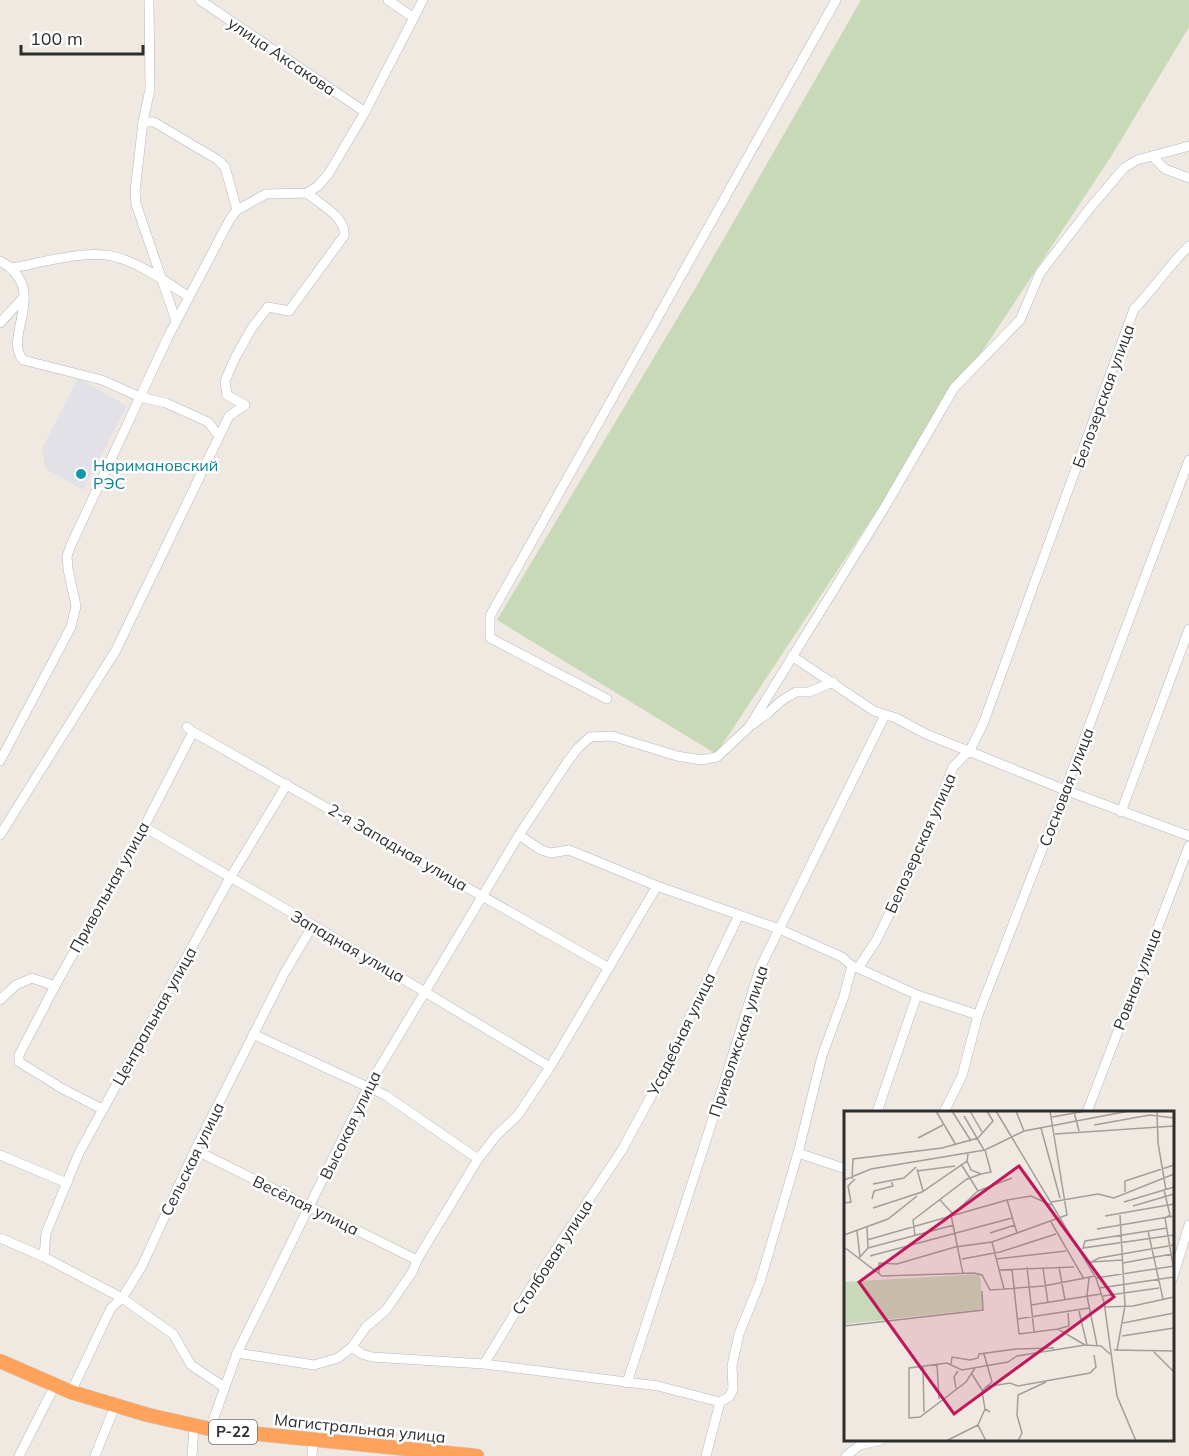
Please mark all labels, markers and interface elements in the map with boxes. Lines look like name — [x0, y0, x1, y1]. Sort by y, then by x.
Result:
street label: улица Аксакова — [224, 13, 340, 99]
scale bar — [21, 18, 142, 56]
text: 100 m — [30, 27, 83, 50]
street label: Белозерская улица — [1068, 322, 1138, 470]
place label: Наримановский РЭС — [93, 455, 218, 493]
marker: Наримановский РЭС — [74, 467, 88, 481]
street label: Сосновая улица — [1034, 725, 1098, 849]
street label: Белозерская улица — [880, 770, 960, 916]
street label: 2-я Западная улица — [325, 799, 471, 895]
street label: Привольная улица — [65, 818, 153, 956]
street label: Западная улица — [288, 905, 408, 987]
street label: Ровная улица — [1108, 925, 1166, 1033]
street label: Центральная улица — [108, 943, 200, 1089]
street label: Приволжская улица — [704, 963, 772, 1119]
street label: Усадебная улица — [642, 969, 719, 1100]
street label: Высокая улица — [315, 1068, 385, 1182]
street label: Сельская улица — [156, 1099, 228, 1219]
inset map — [844, 1111, 1174, 1441]
street label: Весёлая улица — [250, 1171, 362, 1239]
street label: Столбовая улица — [507, 1196, 597, 1318]
street label: Магистральная улица — [273, 1409, 447, 1447]
road number: Р-22 — [209, 1420, 257, 1444]

